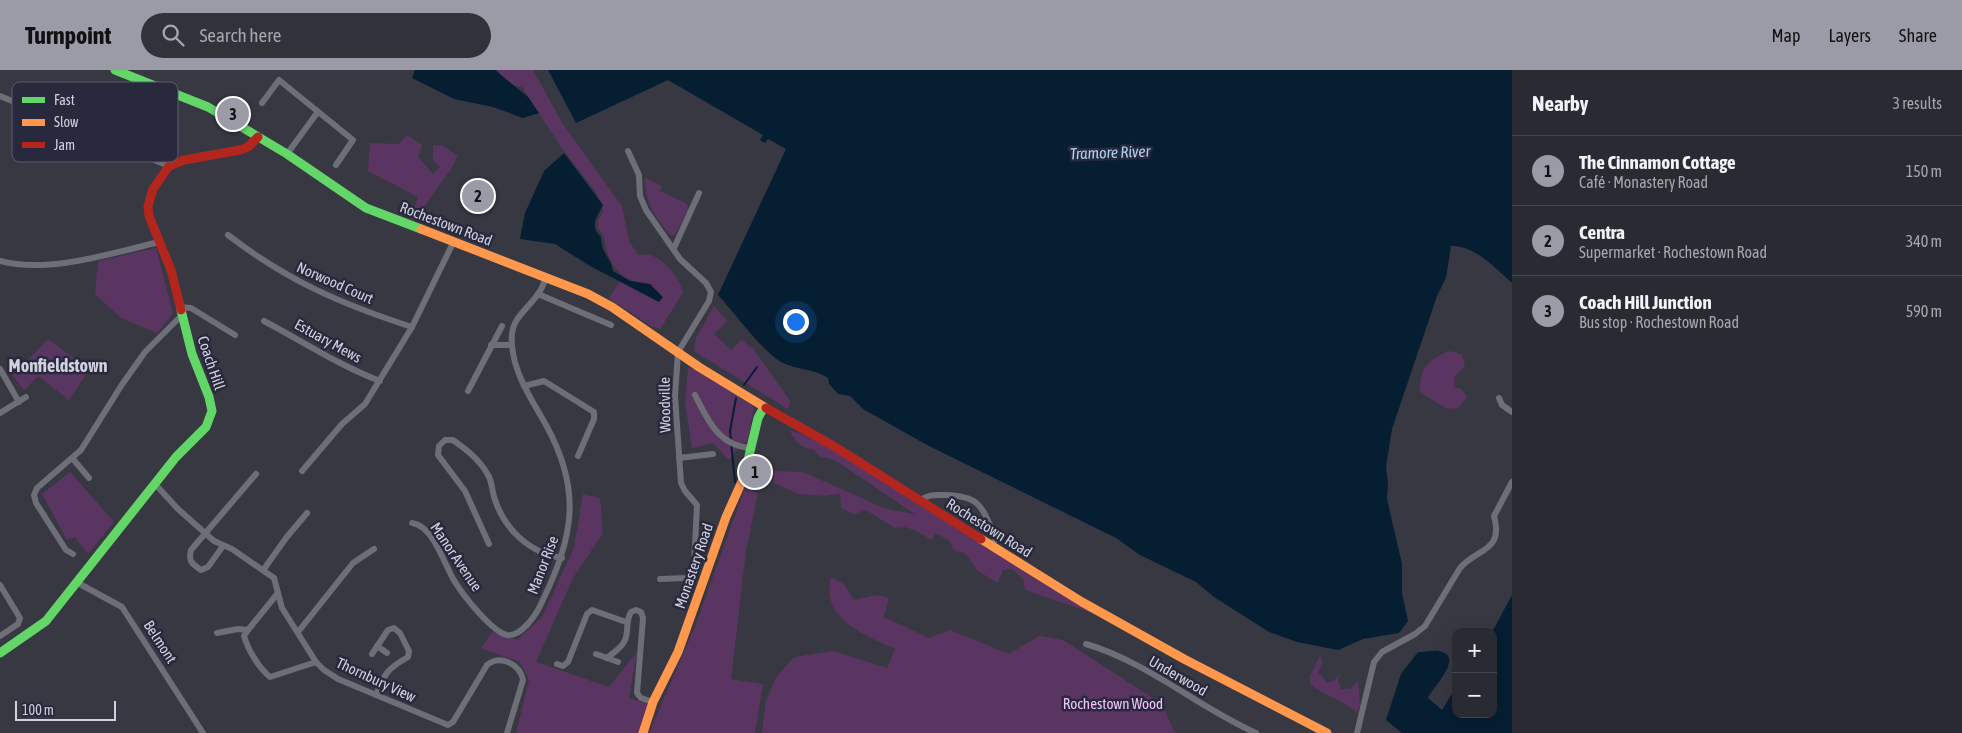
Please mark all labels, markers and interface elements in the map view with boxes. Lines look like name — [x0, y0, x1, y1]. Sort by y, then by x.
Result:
search box — [141, 13, 491, 58]
icon: search — [159, 21, 187, 49]
text: Turnpoint — [25, 22, 111, 49]
text: Search here — [199, 24, 281, 46]
text: Map — [1771, 25, 1800, 46]
text: Layers — [1828, 25, 1871, 46]
text: Share — [1899, 25, 1937, 46]
legend — [12, 82, 178, 162]
text: Nearby — [1532, 91, 1588, 115]
text: Fast — [54, 92, 75, 108]
text: 3 results — [1892, 94, 1942, 112]
pin: 3 — [217, 95, 249, 133]
text: Slow — [54, 114, 79, 130]
text: Jam — [54, 137, 75, 153]
water label: Tramore River — [1069, 142, 1152, 162]
text: The Cinnamon Cottage — [1579, 151, 1736, 173]
text: 1 — [1544, 162, 1552, 180]
text: 150 m — [1906, 162, 1942, 180]
text: Café · Monastery Road — [1579, 173, 1708, 191]
pin: 2 — [462, 177, 494, 215]
street label: Rochestown Road — [398, 198, 495, 249]
text: Centra — [1579, 221, 1625, 243]
text: 2 — [1544, 232, 1552, 250]
text: 340 m — [1906, 232, 1942, 250]
text: Supermarket · Rochestown Road — [1579, 243, 1767, 261]
street label: Norwood Court — [294, 258, 376, 307]
text: Coach Hill Junction — [1579, 291, 1712, 313]
text: 3 — [1544, 302, 1552, 320]
text: 590 m — [1906, 302, 1942, 320]
your location — [783, 309, 809, 335]
text: Bus stop · Rochestown Road — [1579, 313, 1739, 331]
street label: Estuary Mews — [292, 315, 365, 366]
street label: Coach Hill — [194, 334, 229, 392]
district label: Monfieldstown — [9, 355, 108, 376]
street label: Woodville — [656, 377, 673, 433]
pin: 1 — [739, 453, 771, 491]
street label: Rochestown Road — [943, 495, 1035, 561]
street label: Manor Avenue — [427, 519, 486, 595]
street label: Monastery Road — [671, 521, 716, 611]
street label: Manor Rise — [524, 533, 561, 596]
street label: Belmont — [140, 617, 180, 666]
map controls — [1452, 628, 1497, 718]
button: + — [1452, 628, 1497, 673]
street label: Underwood — [1146, 652, 1210, 699]
street label: Thornbury View — [334, 654, 419, 705]
button: − — [1452, 673, 1497, 718]
park label: Rochestown Wood — [1063, 695, 1163, 712]
scale bar — [15, 698, 116, 721]
text: 100 m — [22, 702, 54, 718]

